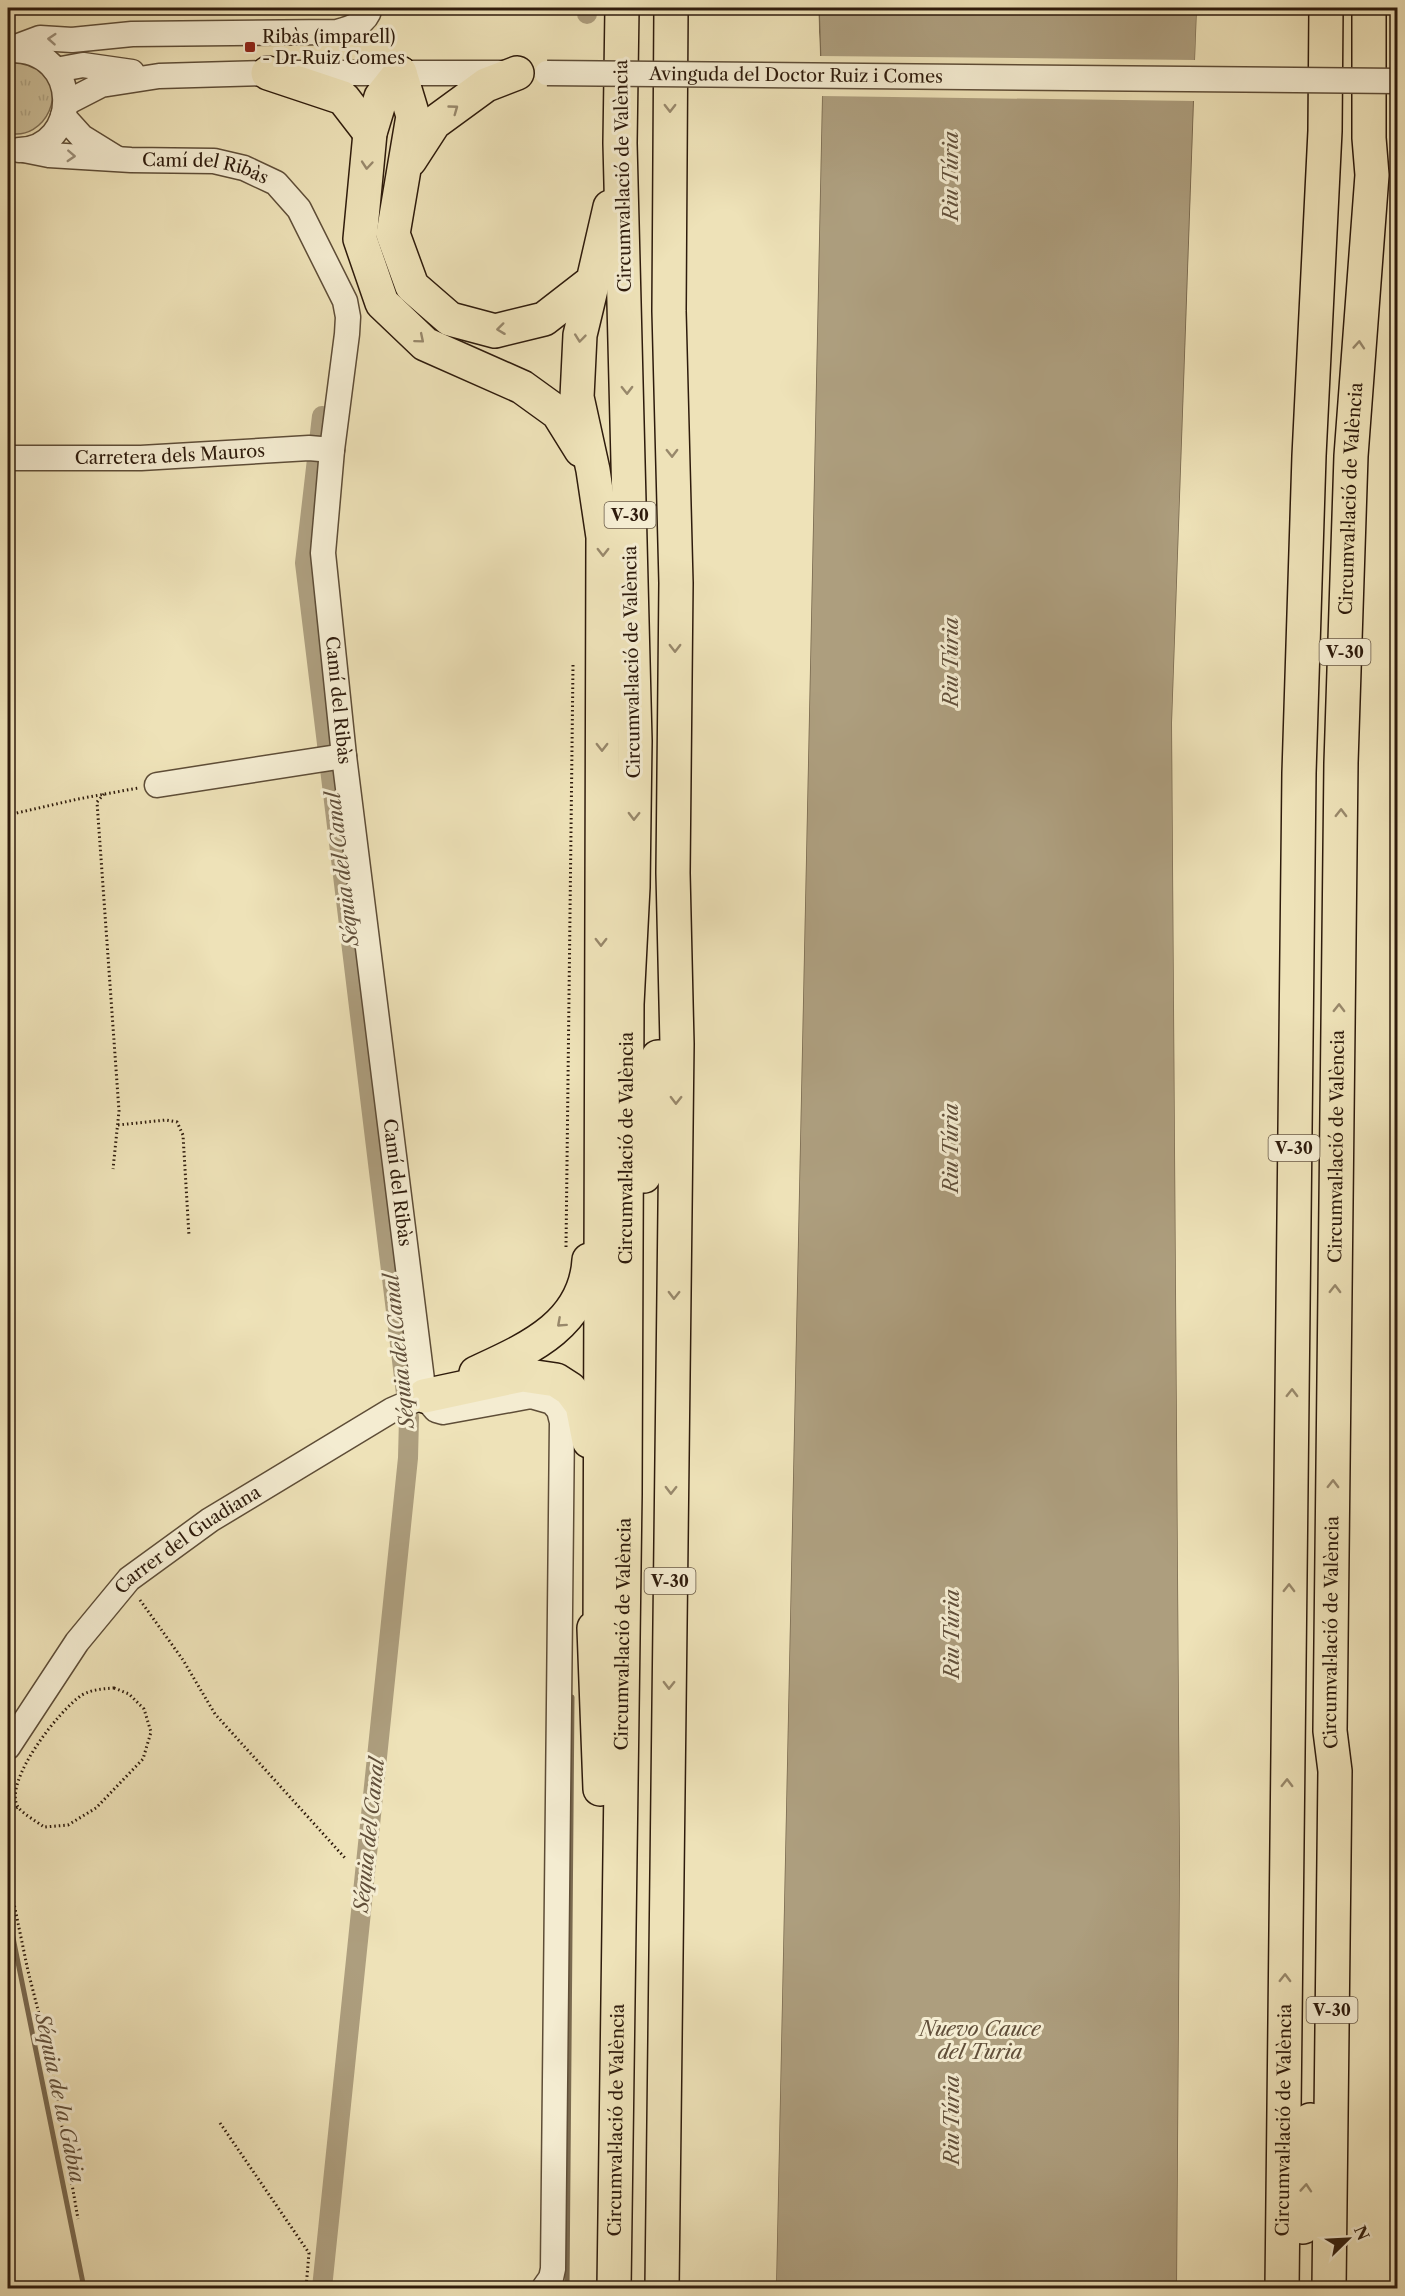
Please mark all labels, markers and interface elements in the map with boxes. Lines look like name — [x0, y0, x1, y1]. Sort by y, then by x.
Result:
place label: Ribàs (imparell) - Dr Ruiz Comes — [262, 26, 405, 69]
one-way arrow — [48, 33, 57, 46]
marker: Ribàs (imparell) - Dr Ruiz Comes — [243, 40, 257, 54]
street label: Circumval·lació de València — [610, 59, 636, 293]
street label: Avinguda del Doctor Ruiz i Comes — [648, 63, 943, 88]
one-way arrow — [664, 103, 676, 112]
one-way arrow — [447, 105, 458, 116]
water label: Riu Túria — [939, 131, 963, 223]
street label: Camí del Ribàs — [142, 149, 272, 189]
one-way arrow — [66, 150, 75, 163]
one-way arrow — [361, 160, 374, 169]
one-way arrow — [496, 322, 506, 334]
one-way arrow — [413, 332, 424, 343]
one-way arrow — [575, 334, 587, 343]
one-way arrow — [1353, 341, 1366, 350]
street label: Circumval·lació de València — [1335, 381, 1368, 615]
one-way arrow — [621, 386, 633, 395]
street label: Carretera dels Mauros — [75, 440, 266, 469]
one-way arrow — [666, 448, 679, 457]
road number: V-30 — [604, 502, 656, 528]
street label: Circumval·lació de València — [619, 545, 645, 779]
one-way arrow — [597, 547, 609, 556]
water label: Riu Túria — [939, 617, 963, 709]
street label: Camí del Ribàs — [321, 635, 356, 765]
road number: V-30 — [1320, 639, 1370, 665]
one-way arrow — [669, 643, 681, 652]
one-way arrow — [596, 742, 608, 751]
water label: Séquia del Canal — [320, 788, 363, 948]
one-way arrow — [1335, 808, 1347, 817]
one-way arrow — [627, 812, 640, 821]
one-way arrow — [595, 937, 607, 946]
one-way arrow — [1332, 1003, 1345, 1012]
street label: Circumval·lació de València — [1324, 1029, 1349, 1263]
street label: Circumval·lació de València — [615, 1031, 638, 1265]
one-way arrow — [670, 1095, 682, 1104]
water label: Riu Túria — [939, 1103, 963, 1195]
street label: Camí del Ribàs — [378, 1117, 416, 1248]
road number: V-30 — [1268, 1135, 1320, 1161]
water label: Séquia del Canal — [379, 1270, 419, 1430]
one-way arrow — [1329, 1284, 1342, 1293]
one-way arrow — [668, 1290, 680, 1299]
one-way arrow — [557, 1316, 568, 1327]
one-way arrow — [1286, 1389, 1298, 1398]
one-way arrow — [1327, 1479, 1339, 1488]
street label: Carrer del Guadiana — [110, 1481, 265, 1598]
one-way arrow — [665, 1485, 677, 1494]
street label: Circumval·lació de València — [1319, 1515, 1343, 1750]
street label: Circumval·lació de València — [610, 1517, 636, 1751]
road number: V-30 — [644, 1568, 696, 1594]
one-way arrow — [1283, 1584, 1296, 1593]
water label: Riu Túria — [940, 1589, 964, 1681]
one-way arrow — [663, 1680, 675, 1689]
water label: Séquia del Canal — [349, 1754, 389, 1914]
one-way arrow — [1281, 1779, 1293, 1788]
one-way arrow — [1279, 1974, 1291, 1983]
road number: V-30 — [1306, 1997, 1358, 2023]
street label: Circumval·lació de València — [604, 2003, 629, 2237]
street label: Circumval·lació de València — [1272, 2003, 1296, 2237]
water label: Séquia de la Gàbia — [30, 2010, 90, 2185]
water label: Nuevo Cauce del Turia — [917, 2017, 1042, 2064]
water label: Riu Túria — [940, 2075, 964, 2167]
one-way arrow — [1299, 2184, 1312, 2193]
north arrow — [1318, 2209, 1378, 2269]
text: N — [1350, 2222, 1374, 2243]

